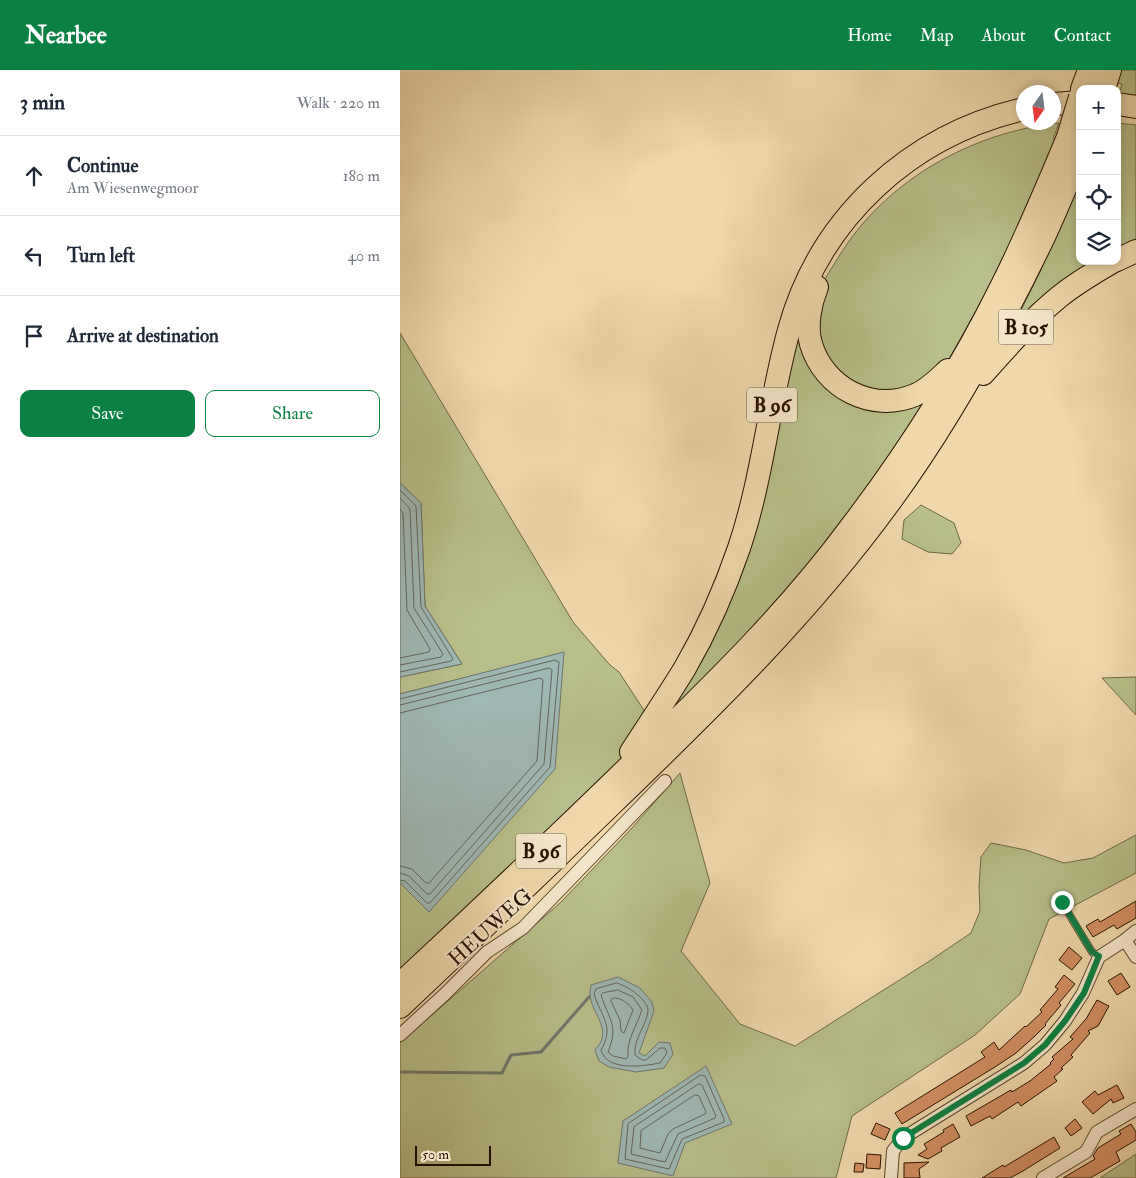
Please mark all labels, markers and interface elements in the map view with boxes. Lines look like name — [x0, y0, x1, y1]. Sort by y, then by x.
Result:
text: Nearbee — [25, 20, 107, 51]
text: Home — [847, 24, 892, 47]
text: Map — [920, 24, 954, 47]
text: About — [982, 24, 1026, 47]
text: Contact — [1054, 24, 1111, 47]
north arrow — [1016, 85, 1061, 130]
map controls — [1076, 85, 1121, 265]
button: + — [1076, 85, 1121, 130]
text: 3 min — [20, 89, 65, 116]
text: Walk · 220 m — [297, 93, 380, 113]
button: − — [1076, 130, 1121, 175]
text: Continue — [67, 154, 138, 178]
icon: ahead — [20, 162, 48, 190]
text: 180 m — [343, 166, 380, 186]
button: locate — [1076, 175, 1121, 220]
text: Am Wiesenwegmoor — [67, 178, 198, 198]
button: layers — [1076, 220, 1121, 265]
icon: left — [20, 242, 48, 270]
text: Turn left — [67, 244, 135, 268]
text: 40 m — [347, 246, 380, 266]
road number: B 105 — [998, 310, 1054, 344]
icon: arrive — [20, 322, 48, 350]
text: Arrive at destination — [67, 324, 219, 348]
road number: B 96 — [747, 388, 797, 422]
button: Save — [20, 390, 195, 437]
button: Share — [205, 390, 380, 437]
road number: B 96 — [516, 834, 566, 868]
street label: HEUWEG — [443, 883, 538, 972]
route end — [1051, 891, 1074, 914]
route start — [892, 1127, 915, 1150]
scale bar — [415, 1143, 491, 1166]
text: 50 m — [422, 1146, 449, 1163]

